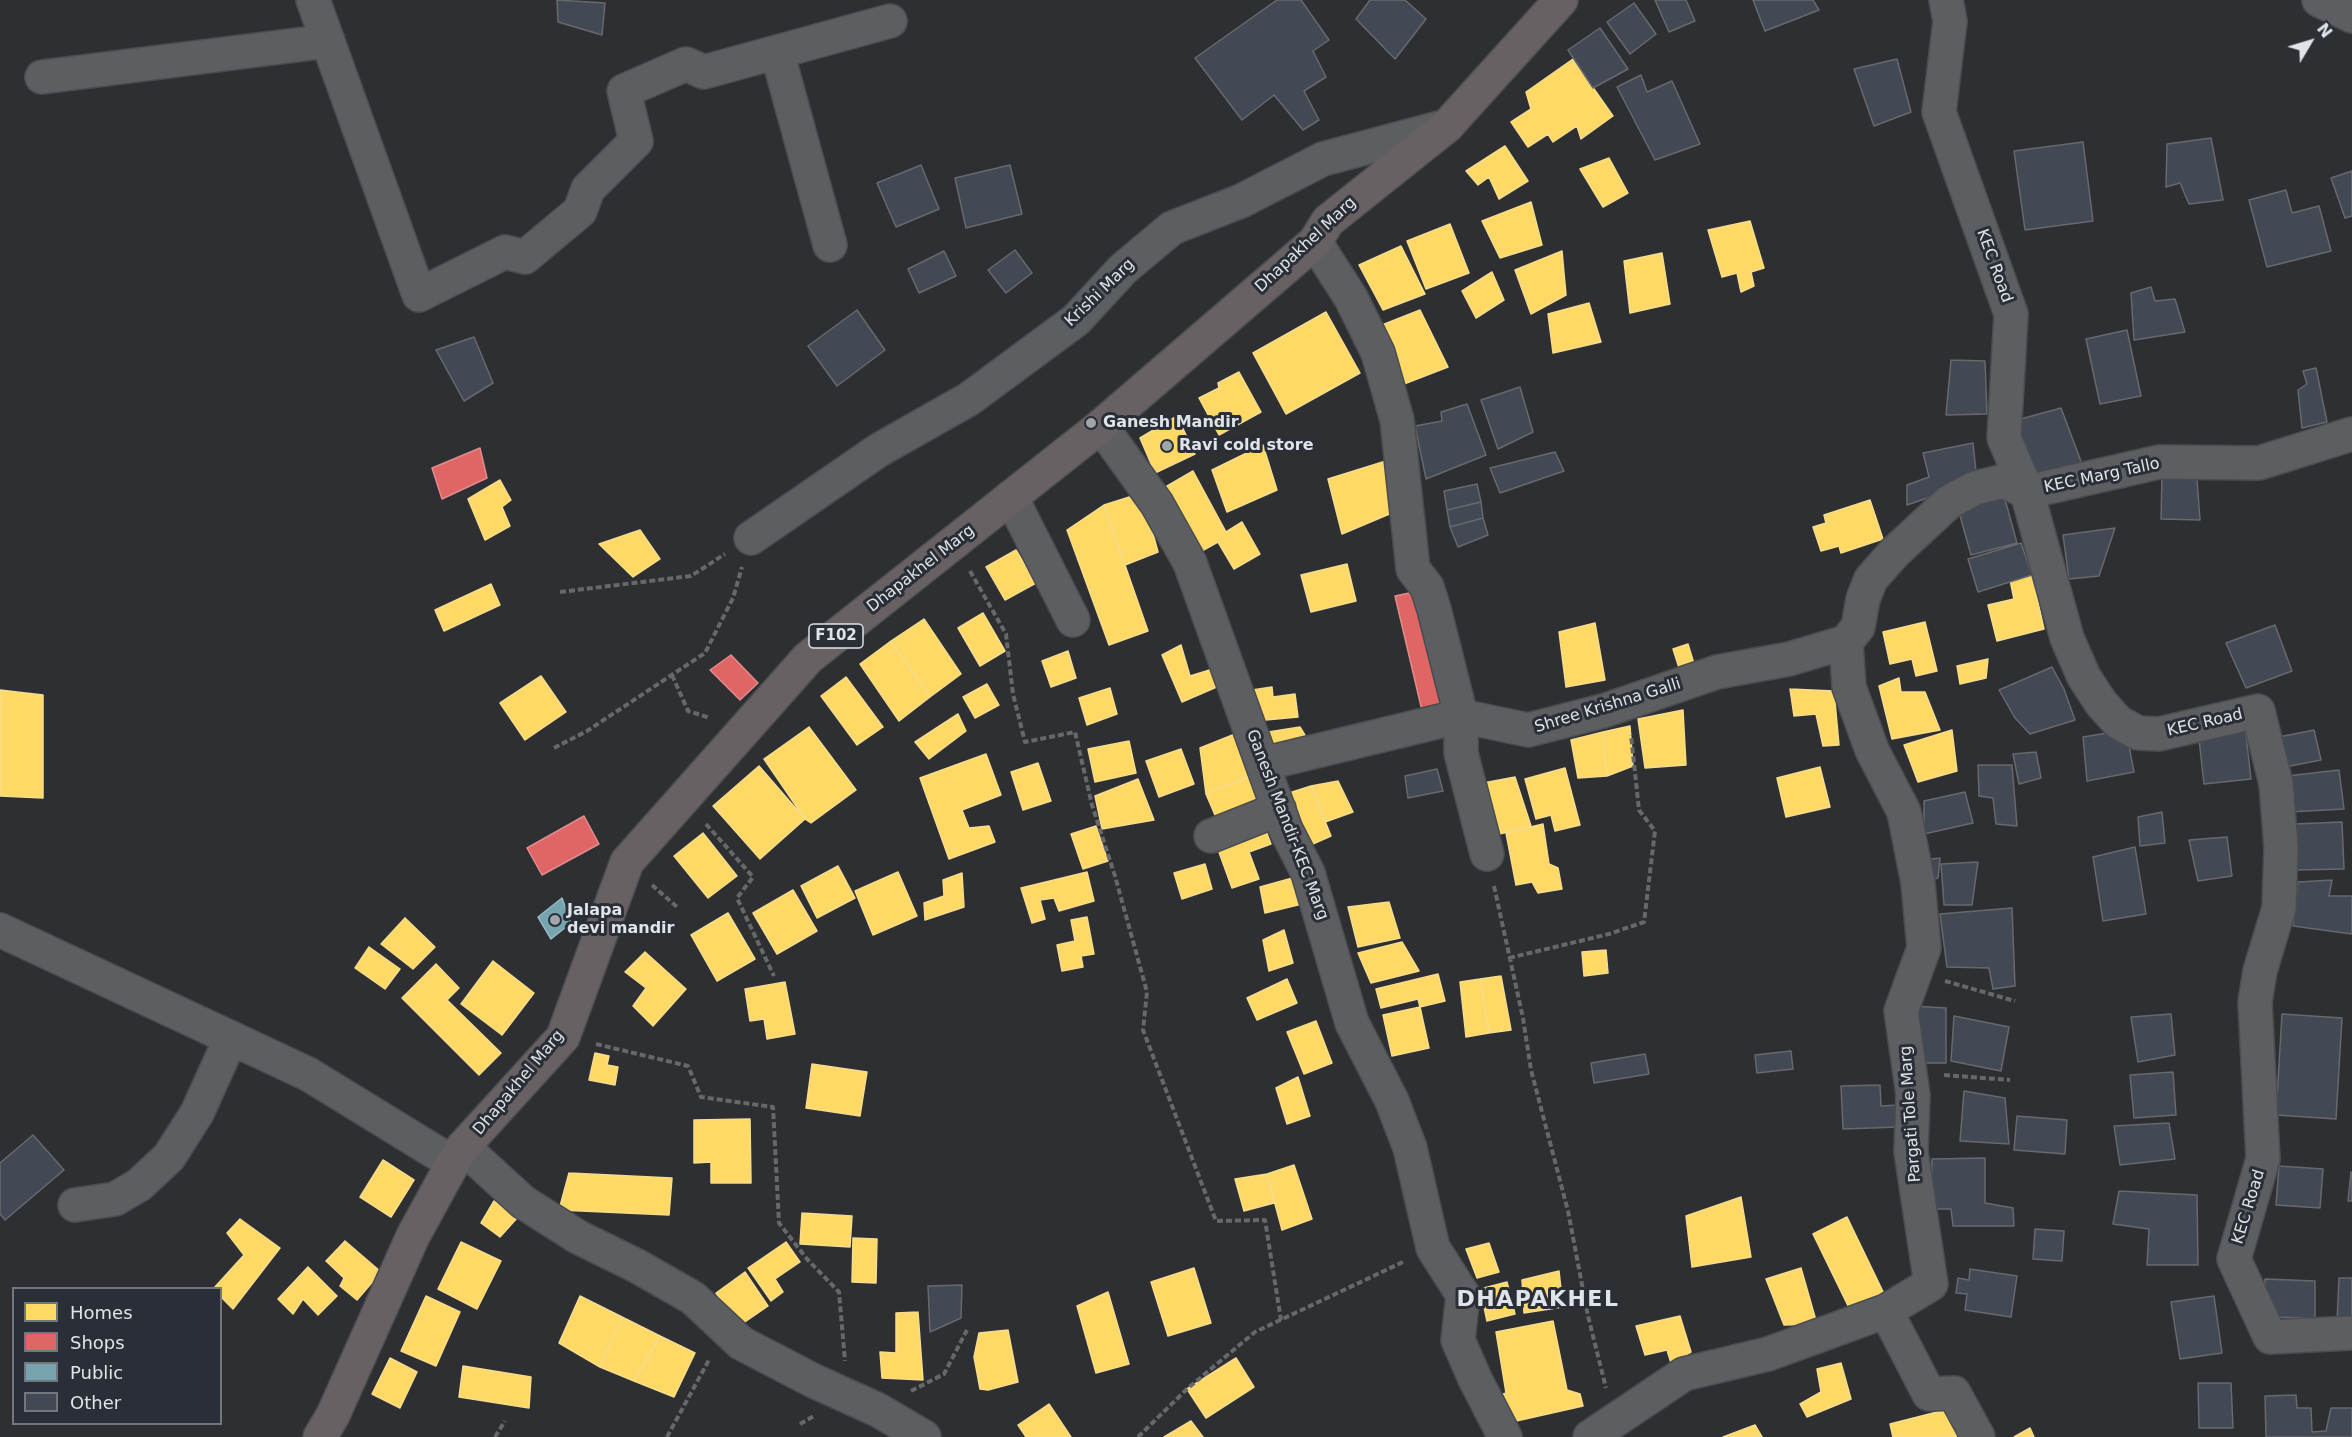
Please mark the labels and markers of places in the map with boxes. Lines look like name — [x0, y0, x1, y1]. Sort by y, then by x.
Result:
place label: Ganesh Mandir — [1103, 413, 1239, 433]
marker: Ganesh Mandir — [1084, 416, 1098, 430]
place label: Ravi cold store — [1179, 436, 1313, 456]
marker: Ravi cold store — [1160, 439, 1174, 453]
place label: Jalapa devi mandir — [567, 901, 674, 939]
marker: Jalapa devi mandir — [548, 913, 562, 927]

